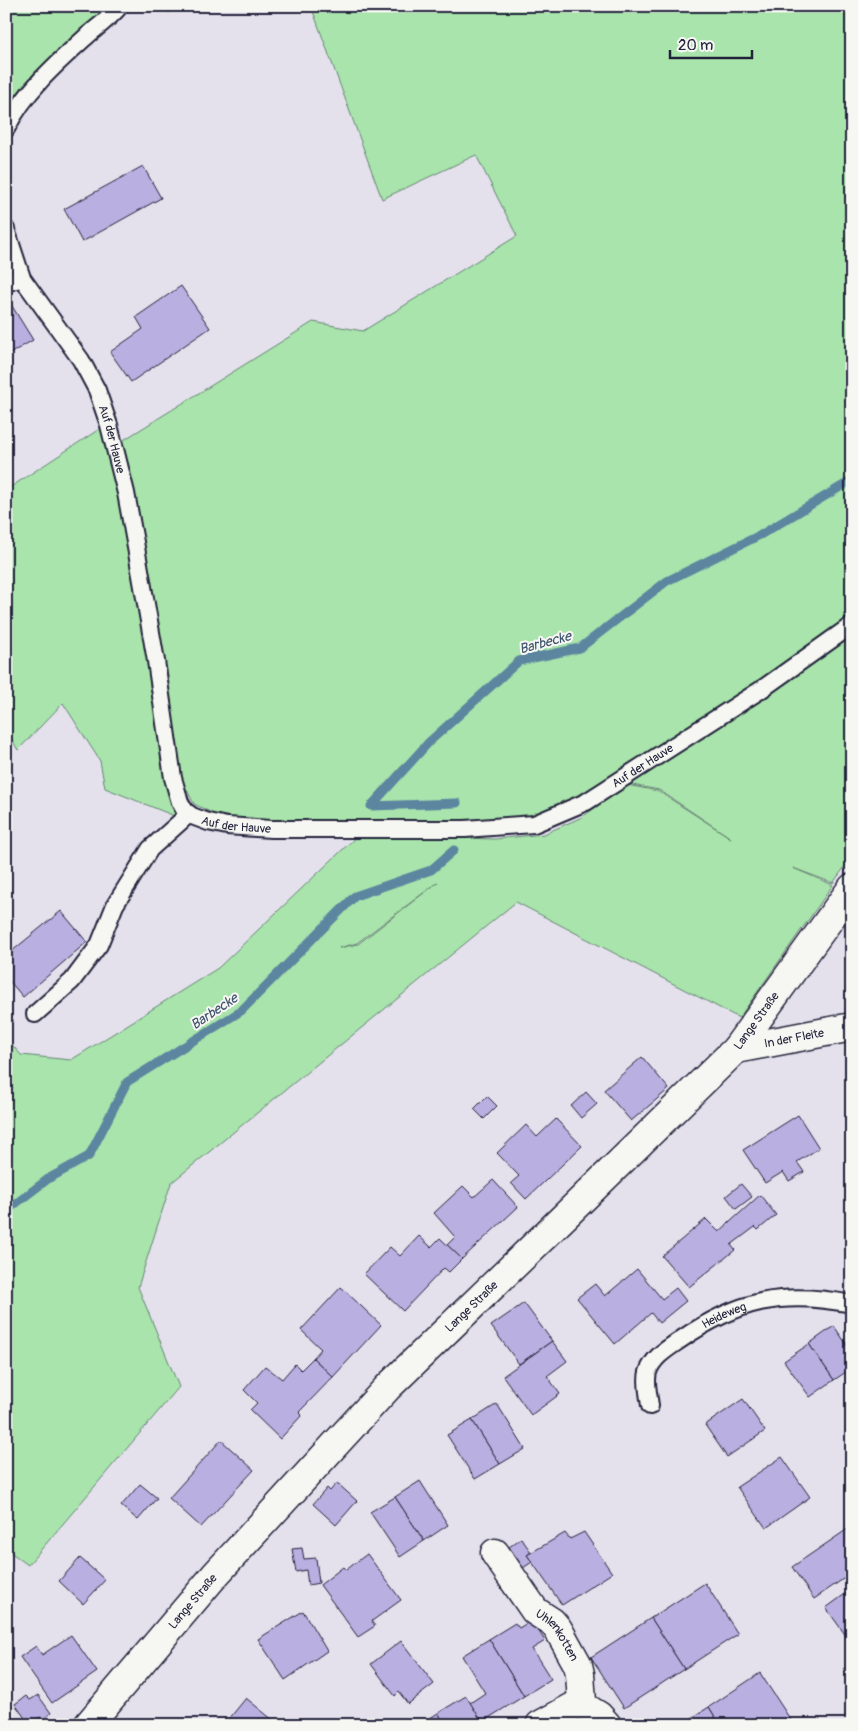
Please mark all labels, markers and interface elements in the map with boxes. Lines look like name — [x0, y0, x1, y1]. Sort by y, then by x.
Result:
scale bar — [670, 28, 753, 60]
text: 20 m — [678, 36, 713, 55]
street label: Auf der Hauve — [95, 403, 128, 475]
water label: Barbecke — [517, 627, 575, 658]
street label: Auf der Hauve — [609, 741, 676, 791]
street label: Auf der Hauve — [199, 813, 272, 837]
water label: Barbecke — [188, 988, 243, 1033]
street label: Lange Straße — [731, 989, 783, 1053]
street label: In der Fleite — [763, 1025, 825, 1052]
street label: Lange Straße — [442, 1278, 501, 1336]
street label: Heideweg — [699, 1299, 748, 1332]
street label: Lange Straße — [165, 1571, 221, 1632]
street label: Uhlenkotten — [533, 1606, 581, 1664]

